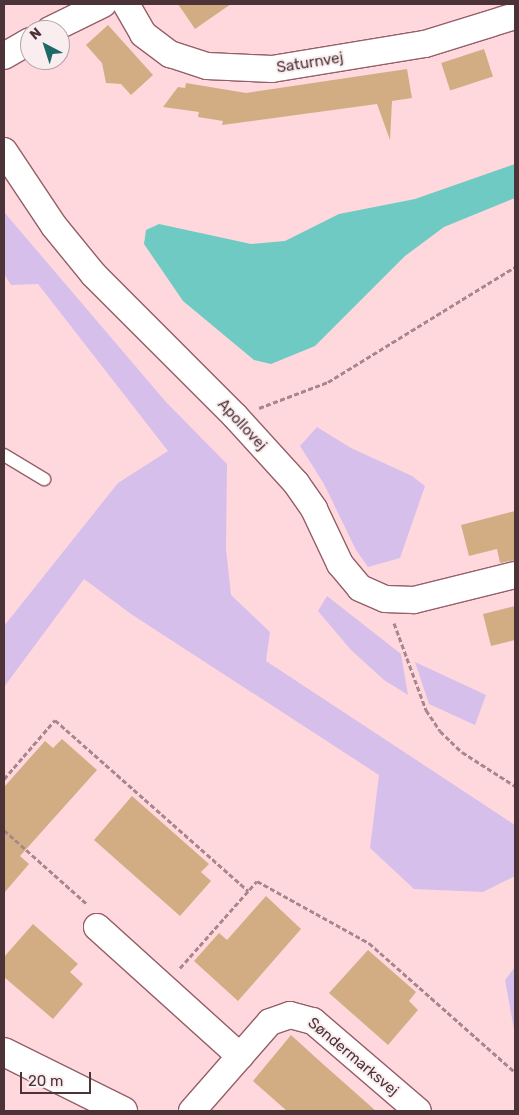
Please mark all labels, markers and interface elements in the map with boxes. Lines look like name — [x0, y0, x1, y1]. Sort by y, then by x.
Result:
north arrow — [20, 20, 70, 70]
text: N — [26, 24, 45, 44]
street label: Saturnvej — [275, 49, 345, 77]
street label: Apollovej — [214, 396, 270, 454]
street label: Søndermarksvej — [304, 1014, 402, 1100]
scale bar — [22, 1062, 94, 1094]
text: 20 m — [28, 1072, 63, 1090]

